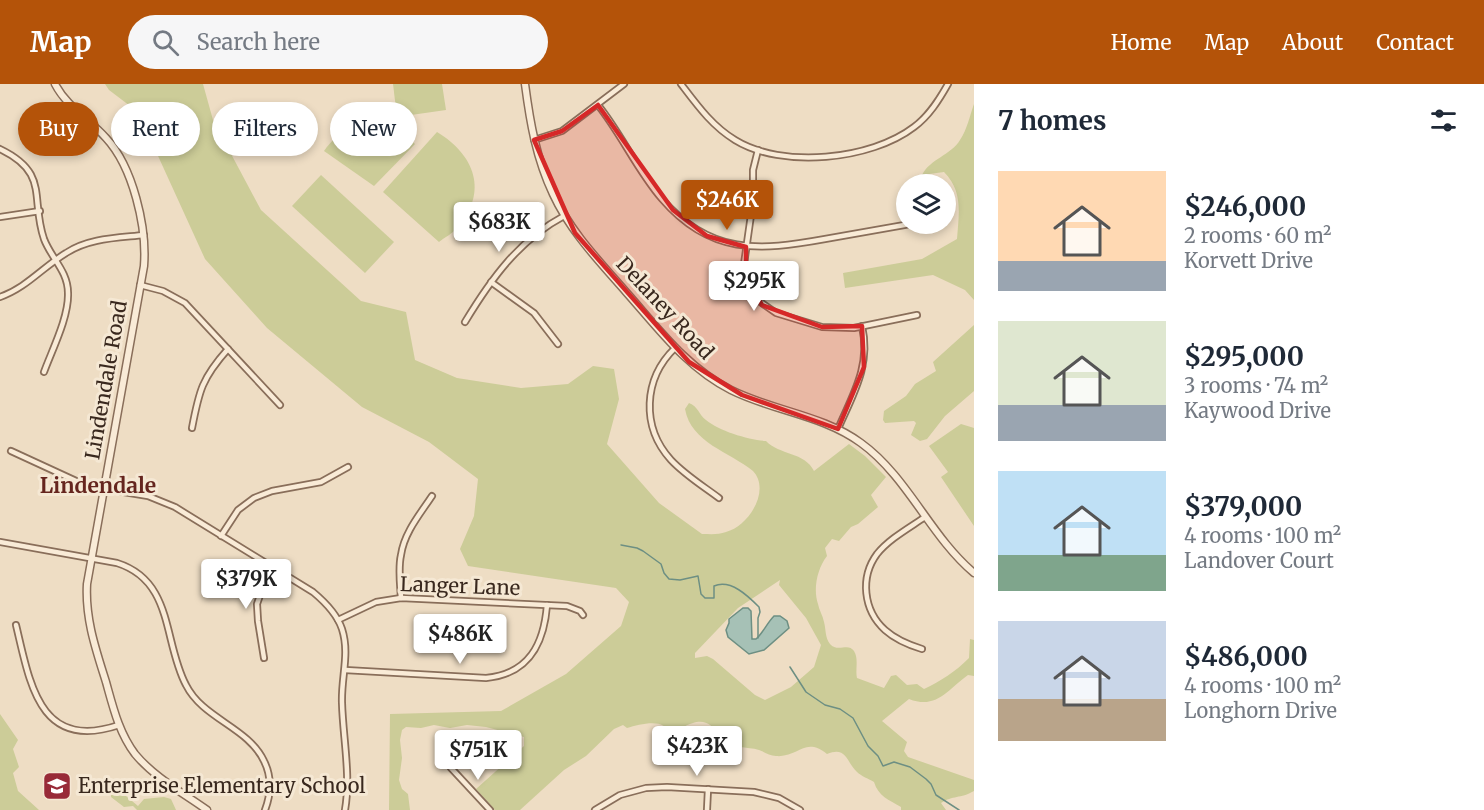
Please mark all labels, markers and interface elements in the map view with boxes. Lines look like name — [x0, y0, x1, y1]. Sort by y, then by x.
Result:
search box — [128, 15, 548, 69]
text: Map — [30, 24, 92, 60]
icon: search — [149, 26, 182, 59]
text: Search here — [197, 28, 320, 56]
text: Home — [1111, 29, 1171, 56]
text: Map — [1204, 29, 1249, 56]
text: About — [1282, 29, 1343, 56]
text: Contact — [1376, 29, 1454, 56]
chip: Buy — [18, 102, 99, 156]
chip: Rent — [111, 102, 200, 156]
chip: Filters — [212, 102, 318, 156]
chip: New — [330, 102, 417, 156]
text: 7 homes — [998, 104, 1106, 137]
icon: filters — [1427, 104, 1460, 137]
map controls — [896, 174, 956, 234]
button: layers — [896, 174, 956, 234]
pin: $246K — [685, 180, 769, 231]
text: $246K — [695, 187, 759, 212]
text: $246,000 — [1184, 190, 1306, 223]
icon: home — [1046, 195, 1118, 267]
pin: $683K — [457, 202, 541, 253]
text: $683K — [468, 209, 530, 234]
text: 2 rooms · 60 m² — [1184, 223, 1331, 248]
text: Korvett Drive — [1184, 248, 1313, 273]
street label: Delaney Road — [611, 251, 719, 364]
pin: $295K — [712, 261, 796, 312]
text: $295K — [723, 268, 785, 293]
street label: Lindendale Road — [79, 299, 132, 461]
text: $295,000 — [1184, 340, 1304, 373]
icon: home — [1046, 345, 1118, 417]
text: 3 rooms · 74 m² — [1184, 373, 1328, 398]
text: Kaywood Drive — [1184, 398, 1331, 423]
district label: Lindendale — [40, 472, 156, 499]
text: $379,000 — [1184, 490, 1302, 523]
icon: home — [1046, 495, 1118, 567]
text: 4 rooms · 100 m² — [1184, 523, 1341, 548]
text: Landover Court — [1184, 548, 1334, 573]
pin: $379K — [204, 559, 288, 610]
text: $379K — [215, 566, 277, 591]
street label: Langer Lane — [399, 571, 521, 600]
pin: $486K — [418, 614, 502, 665]
text: $486K — [428, 621, 492, 646]
text: $486,000 — [1184, 640, 1308, 673]
icon: home — [1046, 645, 1118, 717]
text: 4 rooms · 100 m² — [1184, 673, 1341, 698]
text: Longhorn Drive — [1184, 698, 1337, 723]
pin: $423K — [655, 726, 739, 777]
pin: $751K — [436, 730, 520, 781]
text: $423K — [666, 733, 728, 758]
text: $751K — [449, 737, 507, 762]
school or university icon: Enterprise Elementary School — [41, 770, 73, 802]
place label: Enterprise Elementary School — [78, 773, 366, 798]

